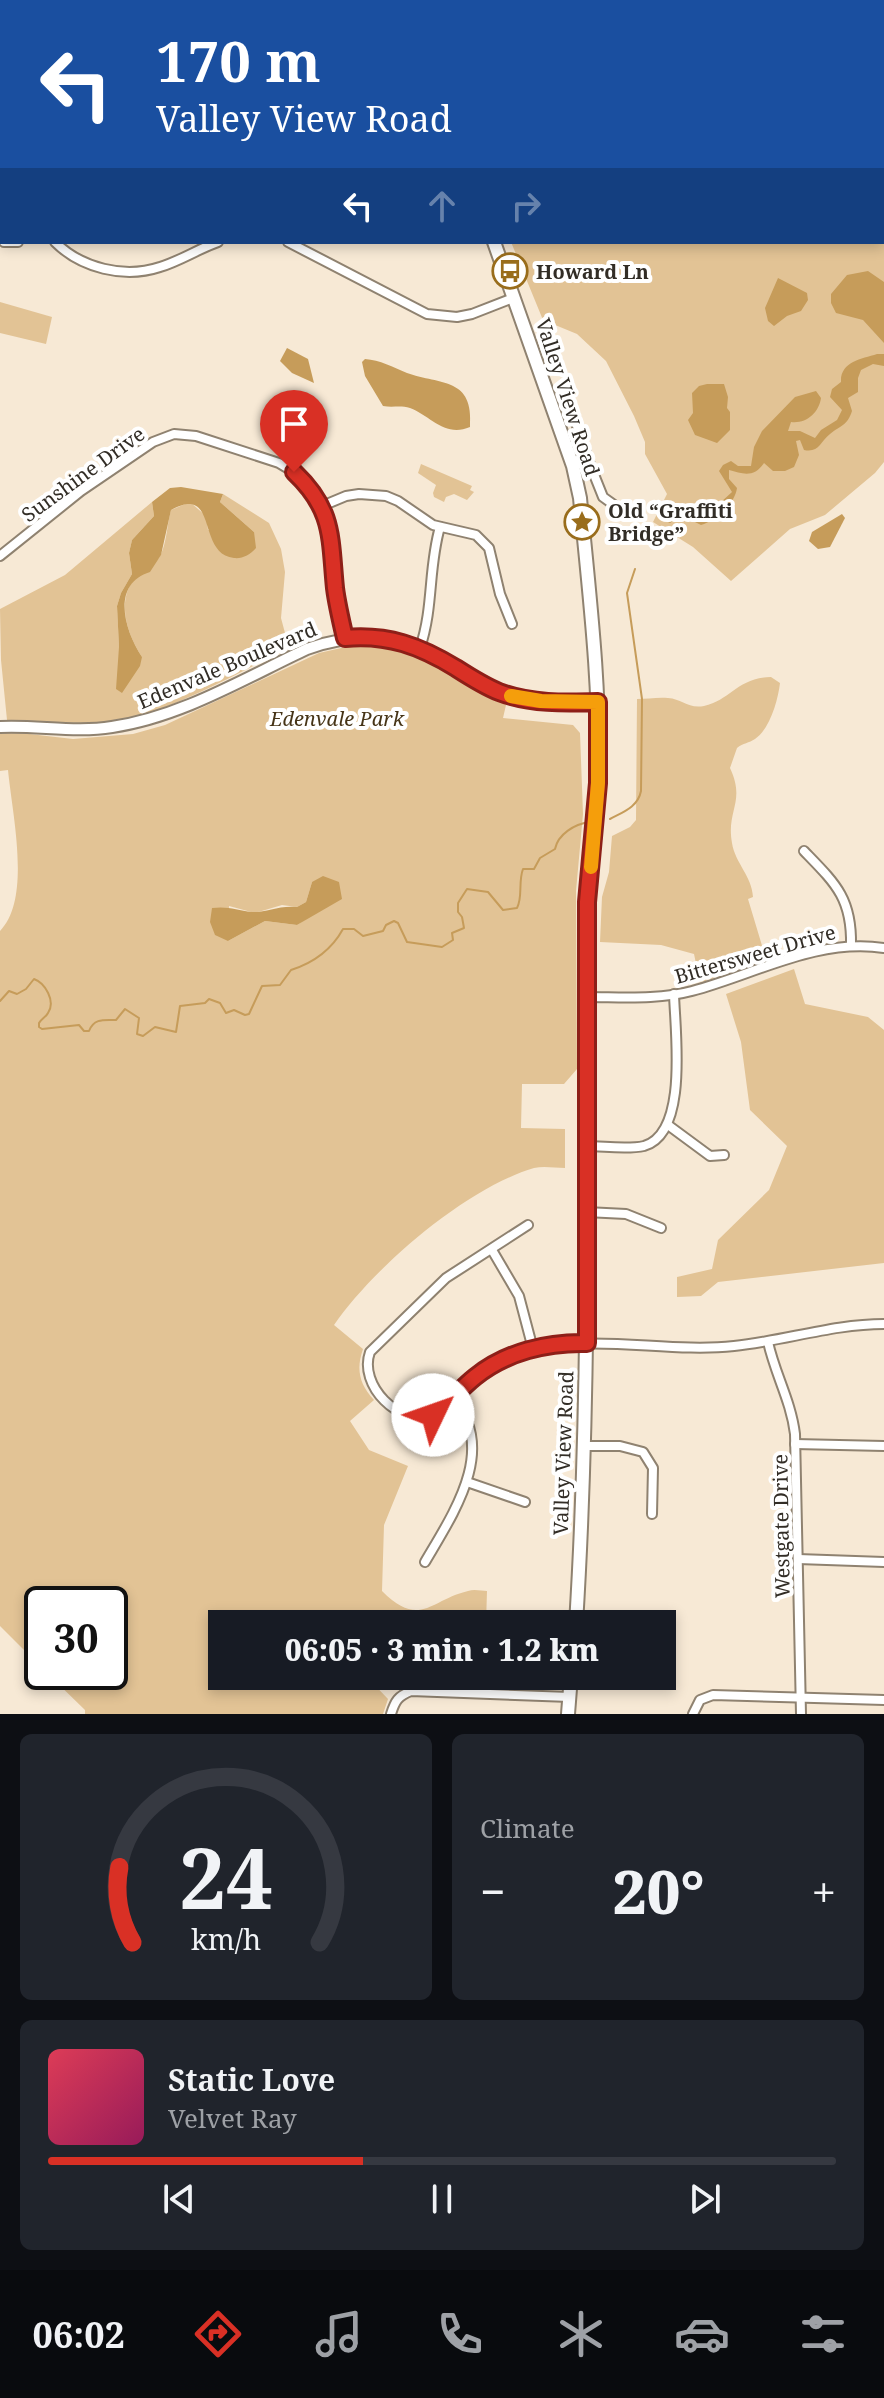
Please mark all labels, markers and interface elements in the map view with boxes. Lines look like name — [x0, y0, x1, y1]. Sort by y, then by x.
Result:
text: 170 m — [156, 22, 321, 98]
icon: left — [24, 32, 128, 136]
text: Valley View Road — [156, 94, 452, 143]
icon: left — [336, 184, 380, 228]
icon: ahead — [420, 184, 464, 228]
icon: right — [504, 184, 548, 228]
bus stop icon: Howard Ln — [491, 252, 529, 290]
place label: Howard Ln — [536, 258, 649, 285]
street label: Valley View Road — [530, 315, 606, 479]
pin — [260, 390, 328, 472]
icon: arrive — [272, 402, 316, 446]
street label: Sunshine Drive — [16, 420, 150, 528]
place label: Old “Graffiti Bridge” — [608, 497, 733, 547]
place icon: Old “Graffiti Bridge” — [563, 503, 601, 541]
street label: Edenvale Boulevard — [133, 615, 321, 715]
park label: Edenvale Park — [269, 705, 405, 732]
street label: Bittersweet Drive — [671, 918, 839, 990]
street label: Valley View Road — [547, 1370, 579, 1536]
position arrow — [391, 1373, 475, 1457]
street label: Westgate Drive — [766, 1454, 796, 1598]
speed limit sign: 30 — [24, 1586, 128, 1690]
text: 06:05 · 3 min · 1.2 km — [285, 1629, 599, 1670]
text: Climate — [480, 1810, 575, 1846]
text: 24 — [179, 1820, 273, 1933]
text: 20° — [612, 1850, 704, 1932]
text: − — [480, 1861, 505, 1921]
text: + — [811, 1861, 836, 1921]
text: km/h — [191, 1919, 261, 1958]
text: Static Love — [168, 2059, 335, 2100]
text: Velvet Ray — [168, 2100, 297, 2136]
icon: previous — [157, 2177, 201, 2221]
icon: pause — [420, 2177, 464, 2221]
icon: next — [683, 2177, 727, 2221]
icon: directions — [190, 2306, 246, 2362]
icon: music — [311, 2306, 367, 2362]
icon: phone — [432, 2306, 488, 2362]
icon: climate — [553, 2306, 609, 2362]
icon: car — [674, 2306, 730, 2362]
icon: filters — [795, 2306, 851, 2362]
text: 06:02 — [33, 2310, 125, 2359]

